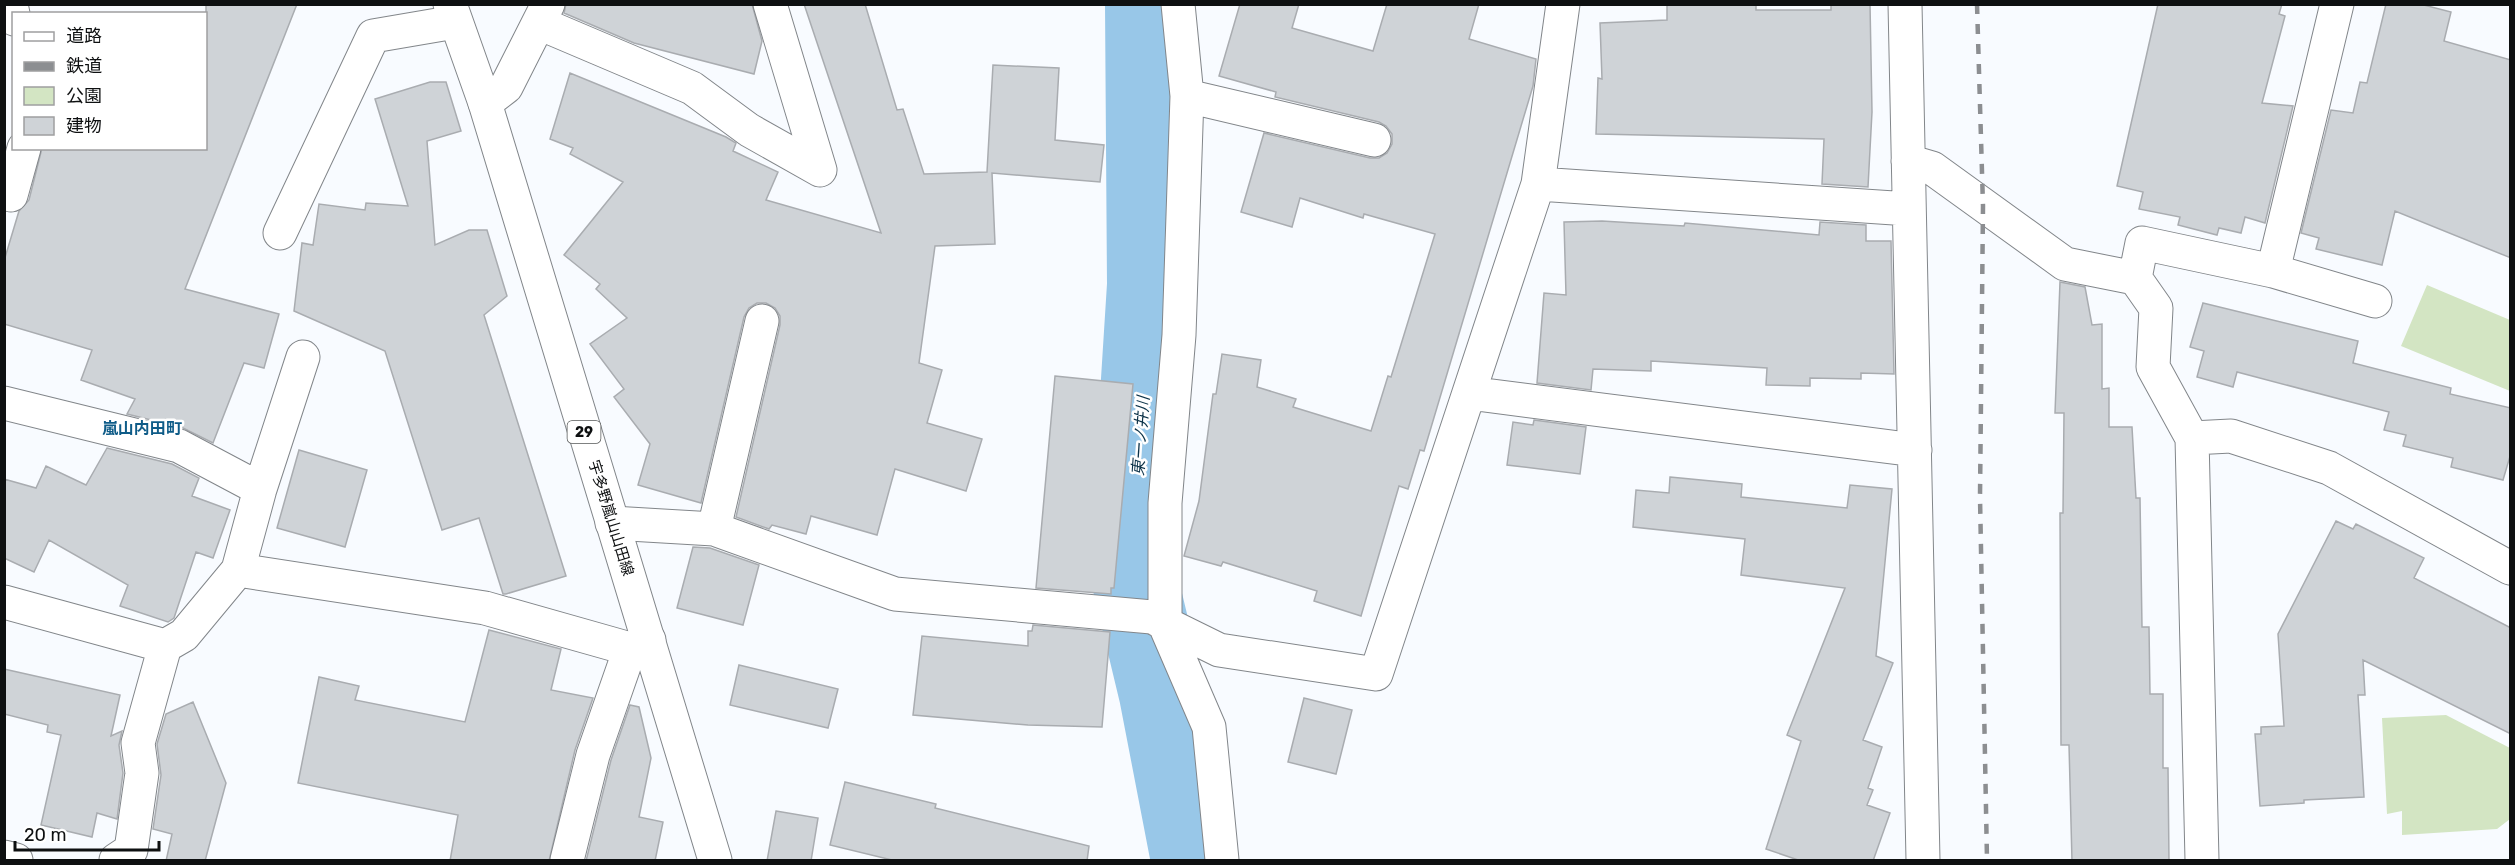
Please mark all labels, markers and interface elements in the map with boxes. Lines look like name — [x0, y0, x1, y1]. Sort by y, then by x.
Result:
legend — [12, 12, 207, 150]
text: 道路 — [66, 25, 102, 47]
text: 鉄道 — [66, 55, 102, 77]
text: 公園 — [66, 85, 102, 107]
text: 建物 — [66, 115, 102, 137]
water label: 東一ノ井川 — [1128, 393, 1153, 477]
district label: 嵐山内田町 — [102, 419, 182, 438]
road number: 29 — [568, 421, 600, 443]
street label: 宇多野嵐山山田線 — [585, 458, 637, 578]
scale bar — [15, 814, 159, 852]
text: 20 m — [24, 824, 66, 846]

